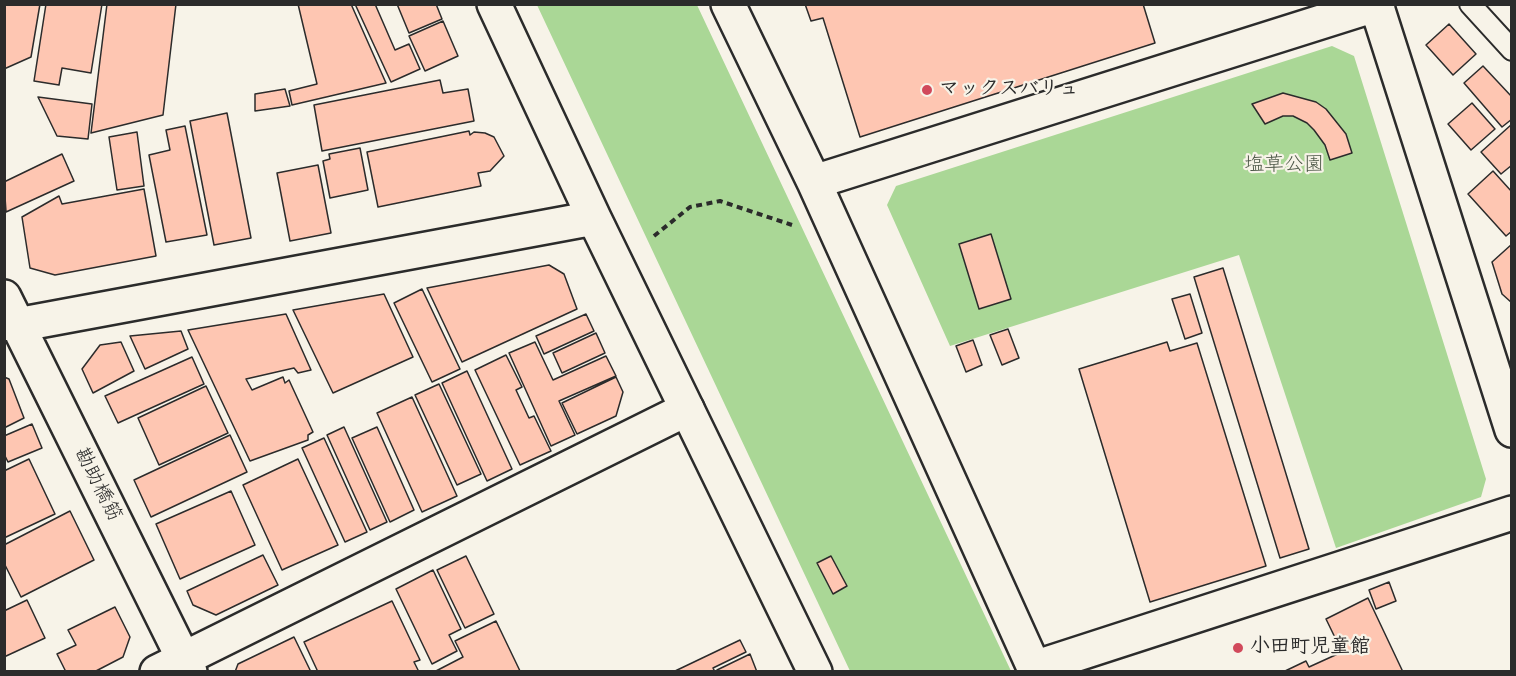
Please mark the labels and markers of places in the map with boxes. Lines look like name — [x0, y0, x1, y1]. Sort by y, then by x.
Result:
place label: マックスバリュ — [939, 78, 1079, 102]
marker: マックスバリュ — [920, 83, 934, 97]
place label: 小田町児童館 — [1250, 636, 1370, 660]
marker: 小田町児童館 — [1231, 641, 1245, 655]

